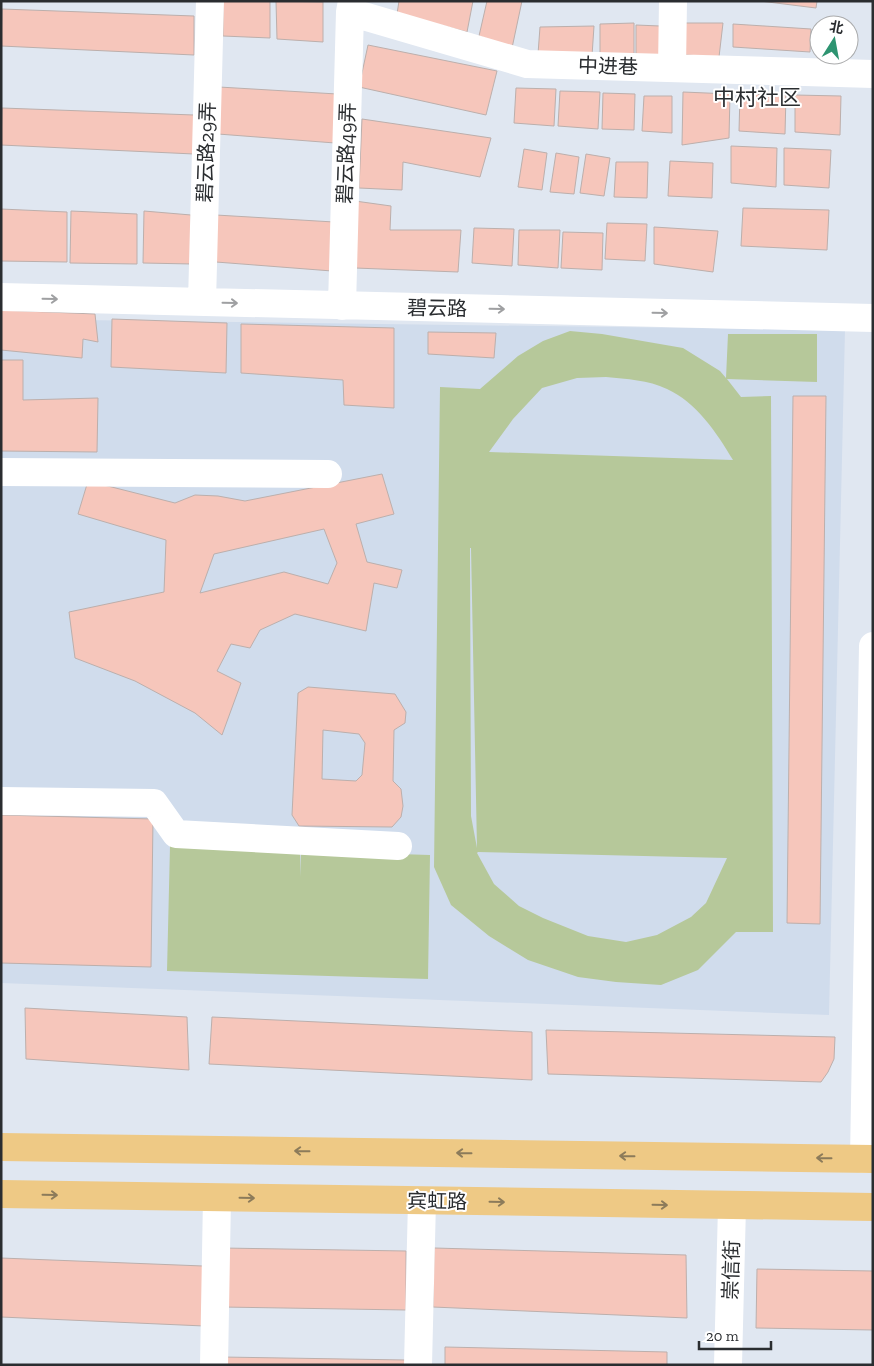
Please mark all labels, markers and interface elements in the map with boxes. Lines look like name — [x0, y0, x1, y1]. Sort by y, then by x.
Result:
north arrow — [809, 15, 859, 65]
text: 北 — [828, 18, 845, 37]
street label: 中进巷 — [578, 53, 638, 79]
district label: 中村社区 — [713, 84, 801, 111]
street label: 碧云路29弄 — [192, 101, 220, 203]
street label: 碧云路49弄 — [332, 102, 360, 204]
one-way arrow — [42, 294, 58, 303]
street label: 碧云路 — [407, 295, 467, 321]
one-way arrow — [222, 298, 238, 308]
one-way arrow — [489, 305, 505, 314]
one-way arrow — [652, 308, 668, 318]
one-way arrow — [294, 1146, 310, 1156]
one-way arrow — [456, 1149, 472, 1158]
one-way arrow — [619, 1151, 635, 1161]
one-way arrow — [816, 1153, 832, 1163]
street label: 宾虹路 — [407, 1188, 467, 1214]
one-way arrow — [42, 1190, 58, 1200]
one-way arrow — [239, 1193, 255, 1203]
one-way arrow — [489, 1197, 505, 1207]
one-way arrow — [652, 1200, 668, 1210]
street label: 崇信街 — [718, 1240, 744, 1300]
scale bar — [699, 1318, 772, 1350]
text: 20 m — [706, 1327, 739, 1345]

